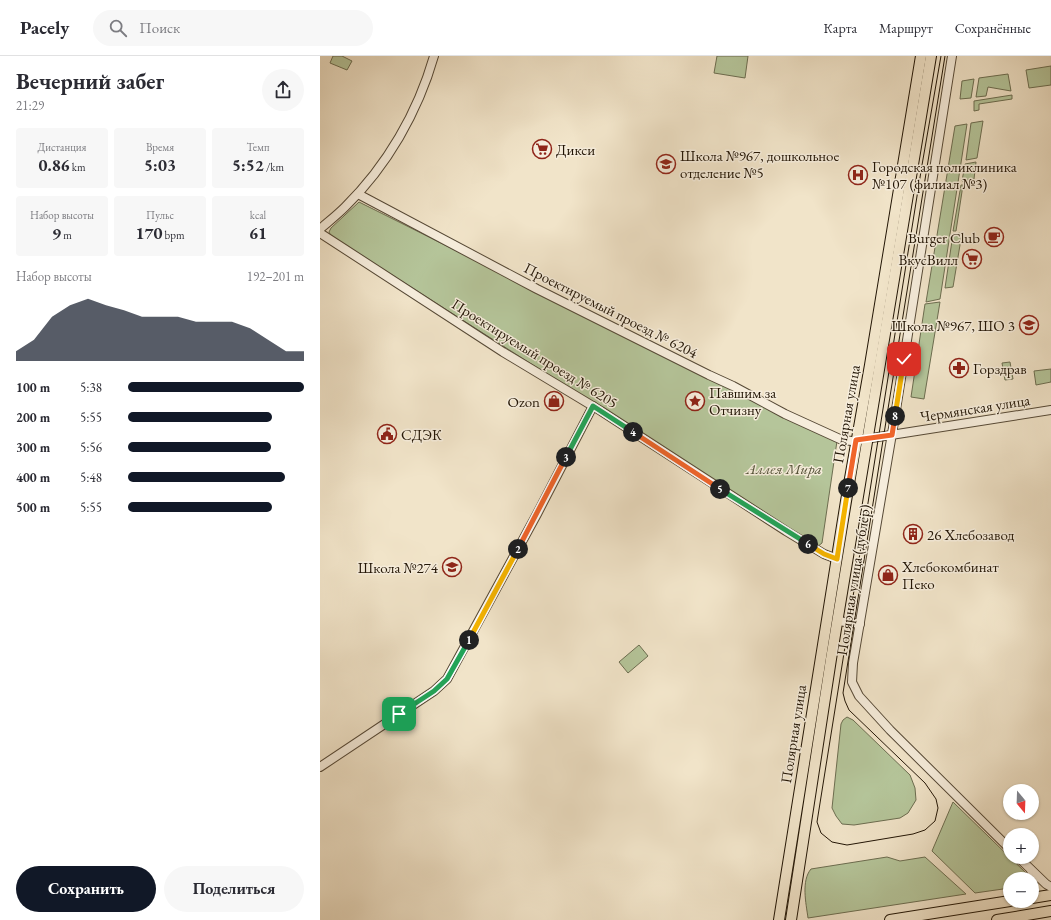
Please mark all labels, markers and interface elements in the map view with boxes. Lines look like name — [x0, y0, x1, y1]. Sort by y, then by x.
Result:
search box — [93, 10, 373, 46]
text: Pacely — [20, 15, 69, 40]
icon: search — [107, 17, 129, 39]
text: Поиск — [139, 18, 180, 37]
text: Карта — [824, 19, 857, 37]
text: Маршрут — [879, 19, 933, 37]
text: Сохранённые — [955, 19, 1031, 37]
text: Вечерний забег — [16, 67, 164, 96]
button: share — [262, 69, 304, 111]
text: 21:29 — [16, 97, 44, 114]
supermarket icon: Дикси — [531, 138, 553, 160]
text: Дистанция — [37, 140, 87, 154]
text: Время — [146, 140, 174, 154]
text: Темп — [247, 140, 269, 154]
place label: Дикси — [556, 140, 595, 159]
place label: Школа №967, дошкольное отделение №5 — [680, 146, 840, 182]
school or university icon: Школа №967, дошкольное отделение №5 — [655, 153, 677, 175]
text: 0.86 — [38, 154, 70, 176]
text: 5:03 — [144, 154, 176, 176]
text: 5:52 — [232, 154, 264, 176]
place label: Городская поликлиника №107 (филиал №3) — [872, 157, 1017, 193]
text: km — [70, 160, 86, 174]
text: /km — [264, 160, 284, 174]
hospital icon: Городская поликлиника №107 (филиал №3) — [847, 164, 869, 186]
text: Набор высоты — [30, 208, 94, 222]
text: Пульс — [146, 208, 174, 222]
text: kcal — [250, 208, 266, 222]
text: 9 — [52, 222, 61, 244]
text: 170 — [135, 222, 162, 244]
text: 61 — [249, 222, 267, 244]
cafe icon: Burger Club — [983, 226, 1005, 248]
text: m — [61, 228, 72, 242]
text: bpm — [162, 228, 185, 242]
place label: Burger Club — [908, 228, 980, 247]
supermarket icon: ВкусВилл — [961, 248, 983, 270]
place label: ВкусВилл — [899, 250, 958, 269]
street label: Проектируемый проезд № 6204 — [521, 258, 702, 362]
text: Набор высоты — [16, 268, 92, 285]
text: 192–201 m — [247, 268, 304, 285]
street label: Проектируемый проезд № 6205 — [448, 294, 622, 412]
school or university icon: Школа №967, ШО 3 — [1018, 314, 1040, 336]
place label: Школа №967, ШО 3 — [891, 316, 1015, 335]
pin — [887, 342, 921, 376]
icon: check — [893, 348, 915, 370]
pharmacy icon: Горздрав — [948, 357, 970, 379]
place label: Горздрав — [973, 359, 1027, 378]
street label: Полярная улица — [828, 363, 864, 465]
text: 100 m — [16, 379, 50, 396]
text: 5:38 — [80, 379, 102, 396]
place label: Павшим за Отчизну — [709, 383, 776, 419]
shop icon: Ozon — [543, 390, 565, 412]
place icon: Павшим за Отчизну — [684, 390, 706, 412]
street label: Чермянская улица — [919, 390, 1031, 426]
place label: Ozon — [508, 392, 540, 411]
pin: 8 — [885, 406, 905, 426]
text: 200 m — [16, 409, 50, 426]
text: 5:55 — [80, 409, 102, 426]
text: 8 — [892, 409, 898, 423]
pin: 4 — [623, 422, 643, 442]
public building icon: СДЭК — [376, 423, 398, 445]
place label: СДЭК — [401, 425, 442, 444]
text: 4 — [630, 425, 636, 439]
text: 300 m — [16, 439, 50, 456]
text: 5:56 — [80, 439, 102, 456]
pin: 3 — [556, 447, 576, 467]
text: 3 — [563, 450, 569, 464]
park label: Аллея Мира — [745, 459, 822, 478]
text: 400 m — [16, 469, 50, 486]
text: 5:48 — [80, 469, 102, 486]
pin: 7 — [838, 478, 858, 498]
pin: 5 — [710, 479, 730, 499]
text: 7 — [845, 481, 851, 495]
text: 5 — [717, 482, 723, 496]
text: 500 m — [16, 499, 50, 516]
text: 5:55 — [80, 499, 102, 516]
street label: Полярная улица (дублёр) — [832, 503, 874, 657]
building icon: 26 Хлебозавод — [902, 523, 924, 545]
place label: 26 Хлебозавод — [927, 525, 1014, 544]
pin: 6 — [798, 534, 818, 554]
text: 6 — [805, 537, 811, 551]
pin: 2 — [508, 539, 528, 559]
text: 2 — [515, 542, 521, 556]
school or university icon: Школа №274 — [441, 556, 463, 578]
place label: Хлебокомбинат Пеко — [901, 557, 999, 593]
place label: Школа №274 — [358, 558, 439, 577]
shop icon: Хлебокомбинат Пеко — [877, 564, 899, 586]
pin: 1 — [459, 630, 479, 650]
text: 1 — [466, 633, 472, 647]
street label: Полярная улица — [776, 683, 810, 785]
pin — [382, 697, 416, 731]
icon: arrive — [388, 703, 410, 725]
north arrow — [1003, 784, 1039, 820]
map controls — [1003, 784, 1039, 908]
button: + — [1003, 828, 1039, 864]
button: Сохранить — [16, 866, 156, 912]
button: Поделиться — [164, 866, 304, 912]
button: − — [1003, 872, 1039, 908]

